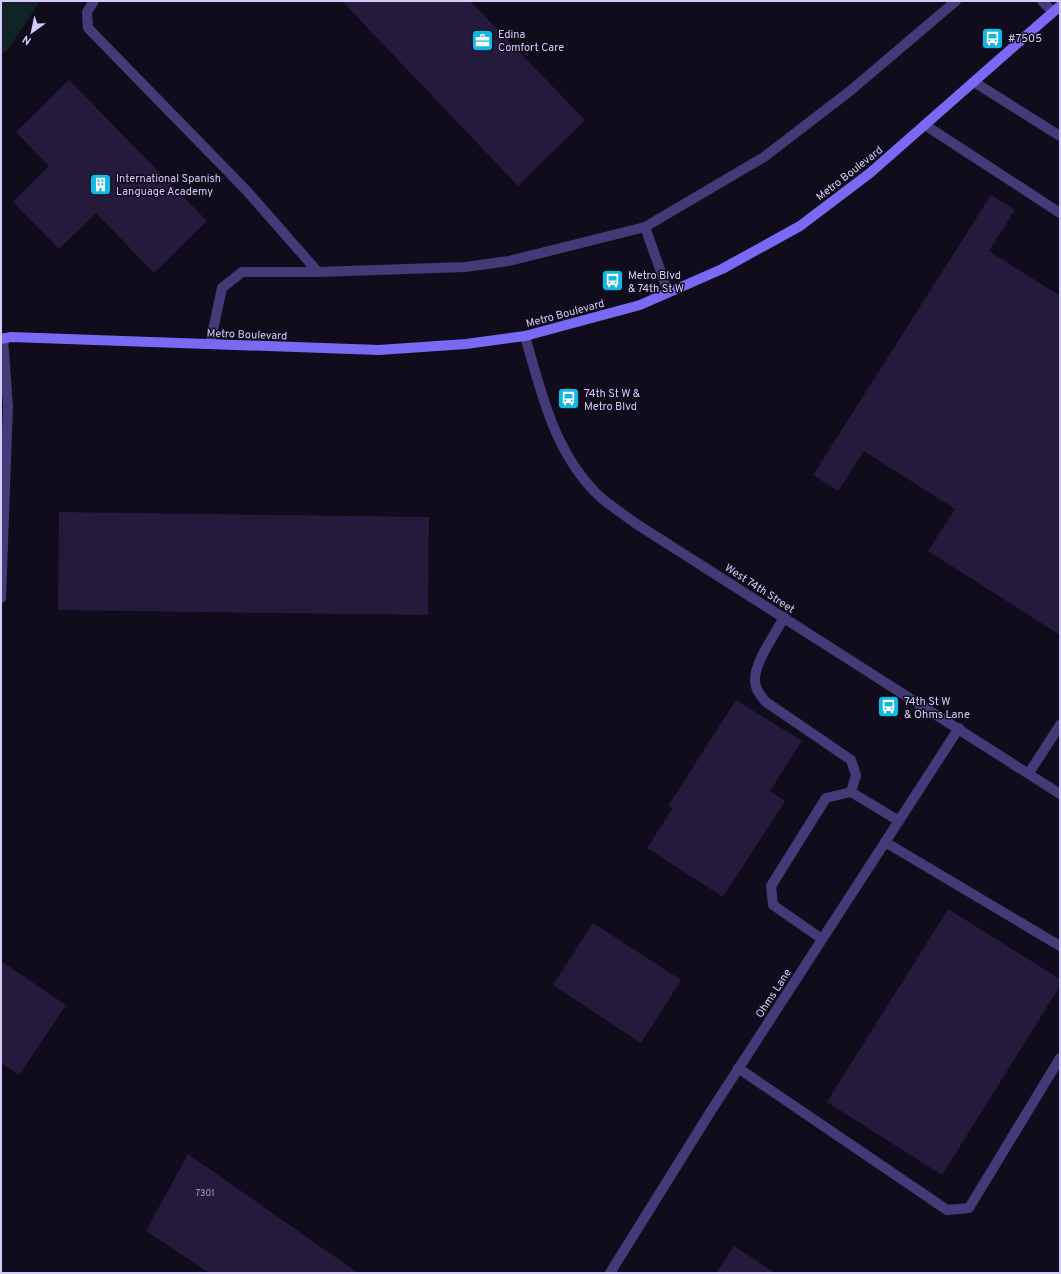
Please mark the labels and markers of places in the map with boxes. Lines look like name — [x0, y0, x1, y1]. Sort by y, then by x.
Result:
bus stop icon: #7505 — [979, 25, 1005, 51]
office icon: Edina Comfort Care — [469, 27, 495, 53]
place label: Edina Comfort Care — [498, 28, 564, 55]
place label: #7505 — [1008, 32, 1042, 46]
building icon: International Spanish Language Academy — [88, 171, 114, 197]
place label: International Spanish Language Academy — [116, 172, 221, 199]
bus stop icon: Metro Blvd & 74th St W — [599, 268, 625, 294]
place label: Metro Blvd & 74th St W — [628, 269, 684, 296]
bus stop icon: 74th St W & Metro Blvd — [555, 386, 581, 412]
place label: 74th St W & Metro Blvd — [584, 387, 641, 414]
bus stop icon: 74th St W & Ohms Lane — [876, 694, 902, 720]
place label: 74th St W & Ohms Lane — [904, 695, 970, 722]

